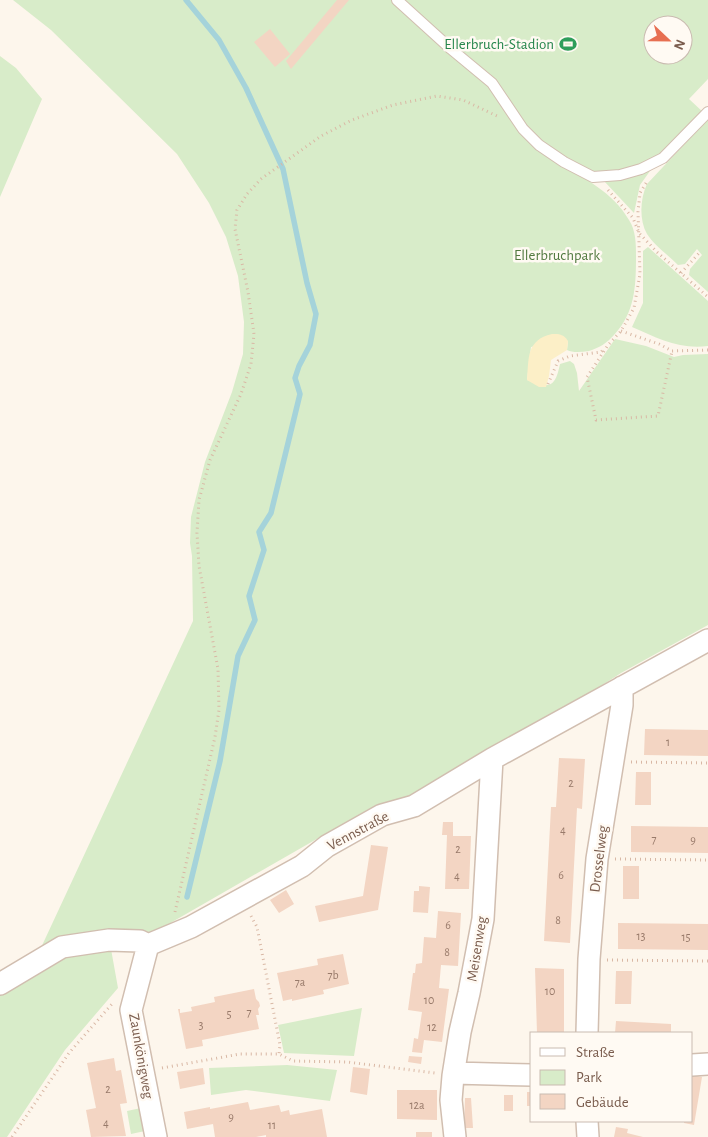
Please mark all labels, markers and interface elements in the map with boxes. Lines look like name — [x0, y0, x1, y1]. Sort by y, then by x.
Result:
north arrow — [643, 15, 693, 65]
sports icon: Ellerbruch-Stadion — [558, 34, 578, 54]
place label: Ellerbruch-Stadion — [444, 37, 554, 52]
text: N — [671, 37, 687, 52]
park label: Ellerbruchpark — [514, 248, 600, 263]
house number: 1 — [666, 736, 670, 748]
house number: 2 — [568, 777, 574, 789]
street label: Vennstraße — [325, 809, 391, 853]
house number: 4 — [560, 824, 566, 836]
street label: Drosselweg — [587, 824, 611, 893]
house number: 7 — [651, 833, 657, 845]
house number: 9 — [690, 834, 696, 846]
house number: 2 — [455, 843, 461, 855]
house number: 6 — [558, 869, 564, 881]
house number: 4 — [454, 870, 460, 882]
house number: 8 — [555, 914, 561, 926]
street label: Meisenweg — [464, 915, 490, 983]
house number: 6 — [445, 919, 451, 931]
house number: 13 — [636, 930, 646, 942]
house number: 15 — [681, 931, 691, 943]
house number: 8 — [444, 946, 450, 958]
house number: 7b — [327, 969, 339, 981]
house number: 7a — [295, 976, 306, 988]
house number: 10 — [545, 985, 555, 997]
house number: 10 — [424, 994, 434, 1006]
house number: 7 — [246, 1006, 252, 1018]
house number: 5 — [226, 1008, 232, 1020]
street label: Zaunkönigweg — [126, 1012, 156, 1101]
house number: 3 — [199, 1019, 204, 1031]
house number: 12 — [427, 1021, 437, 1033]
legend — [530, 1032, 693, 1122]
text: Straße — [576, 1045, 615, 1060]
text: Park — [576, 1070, 602, 1085]
house number: 2 — [105, 1083, 111, 1095]
text: Gebäude — [576, 1095, 629, 1110]
house number: 12a — [409, 1099, 425, 1111]
house number: 9 — [228, 1111, 234, 1123]
house number: 4 — [103, 1117, 109, 1129]
house number: 11 — [268, 1119, 276, 1131]

